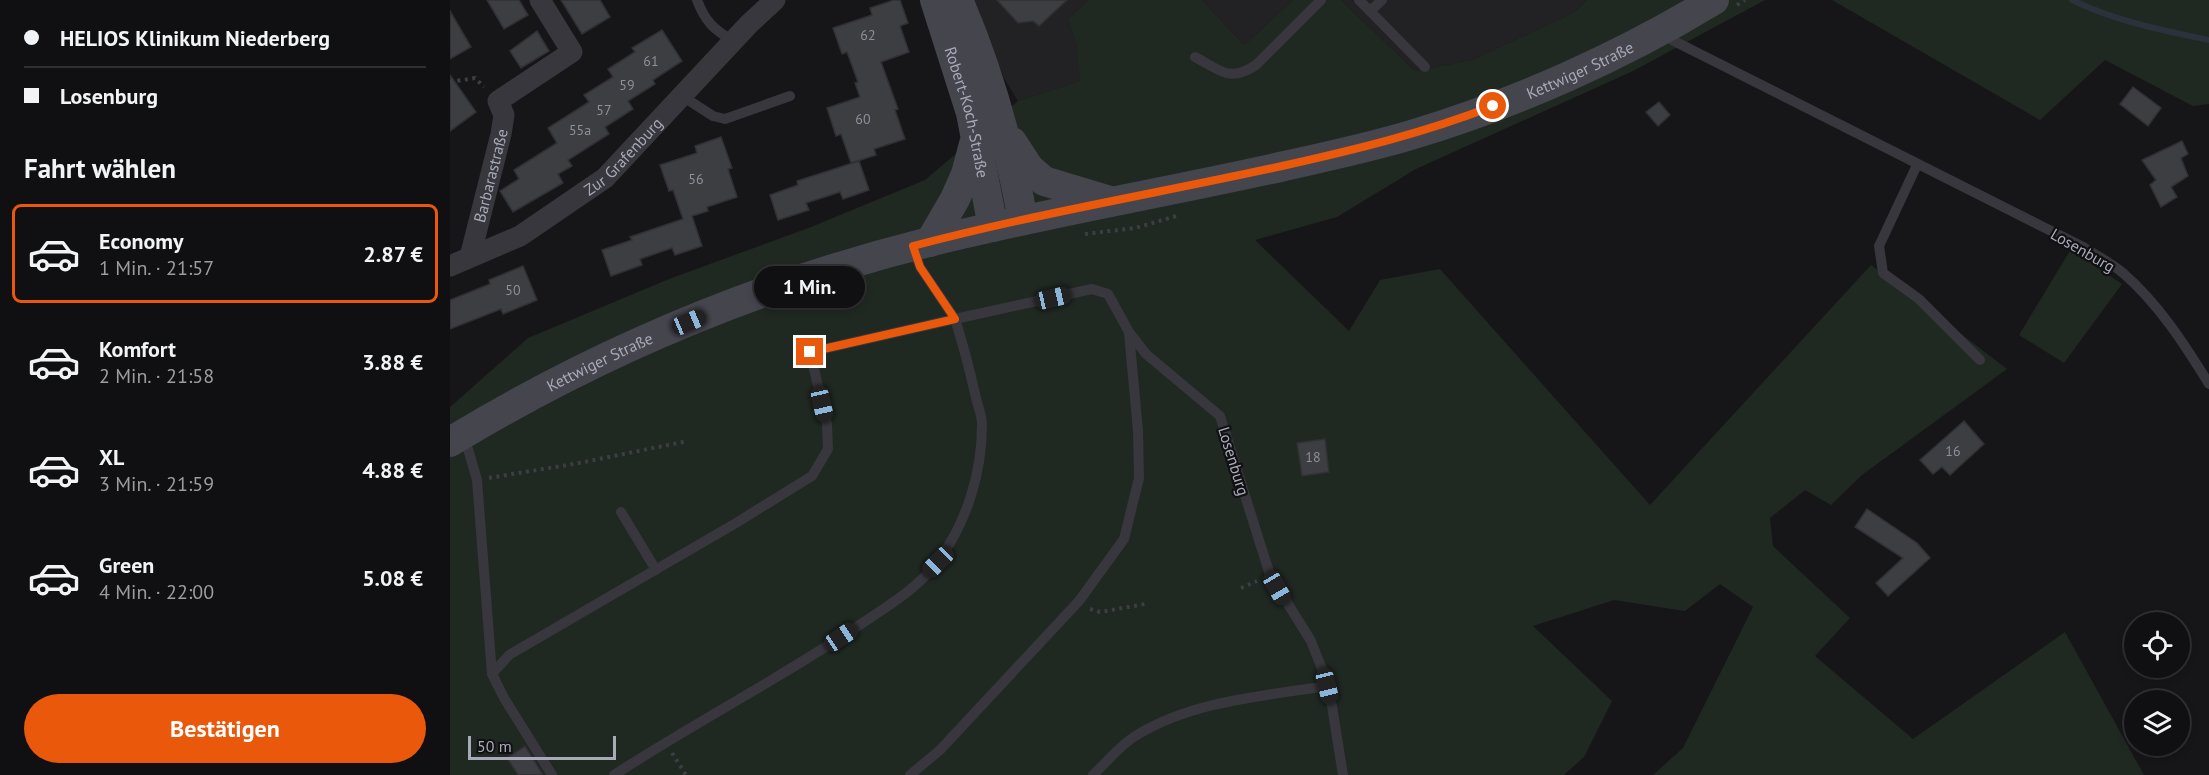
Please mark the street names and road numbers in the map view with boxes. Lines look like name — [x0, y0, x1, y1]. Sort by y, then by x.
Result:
street label: Kettwiger Straße — [1523, 37, 1637, 103]
street label: Robert-Koch-Straße — [940, 44, 993, 180]
street label: Zur Grafenburg — [580, 113, 667, 200]
street label: Barbarastraße — [469, 127, 512, 224]
street label: Losenburg — [2047, 224, 2119, 276]
street label: Kettwiger Straße — [543, 328, 656, 396]
street label: Losenburg — [1214, 424, 1254, 498]

